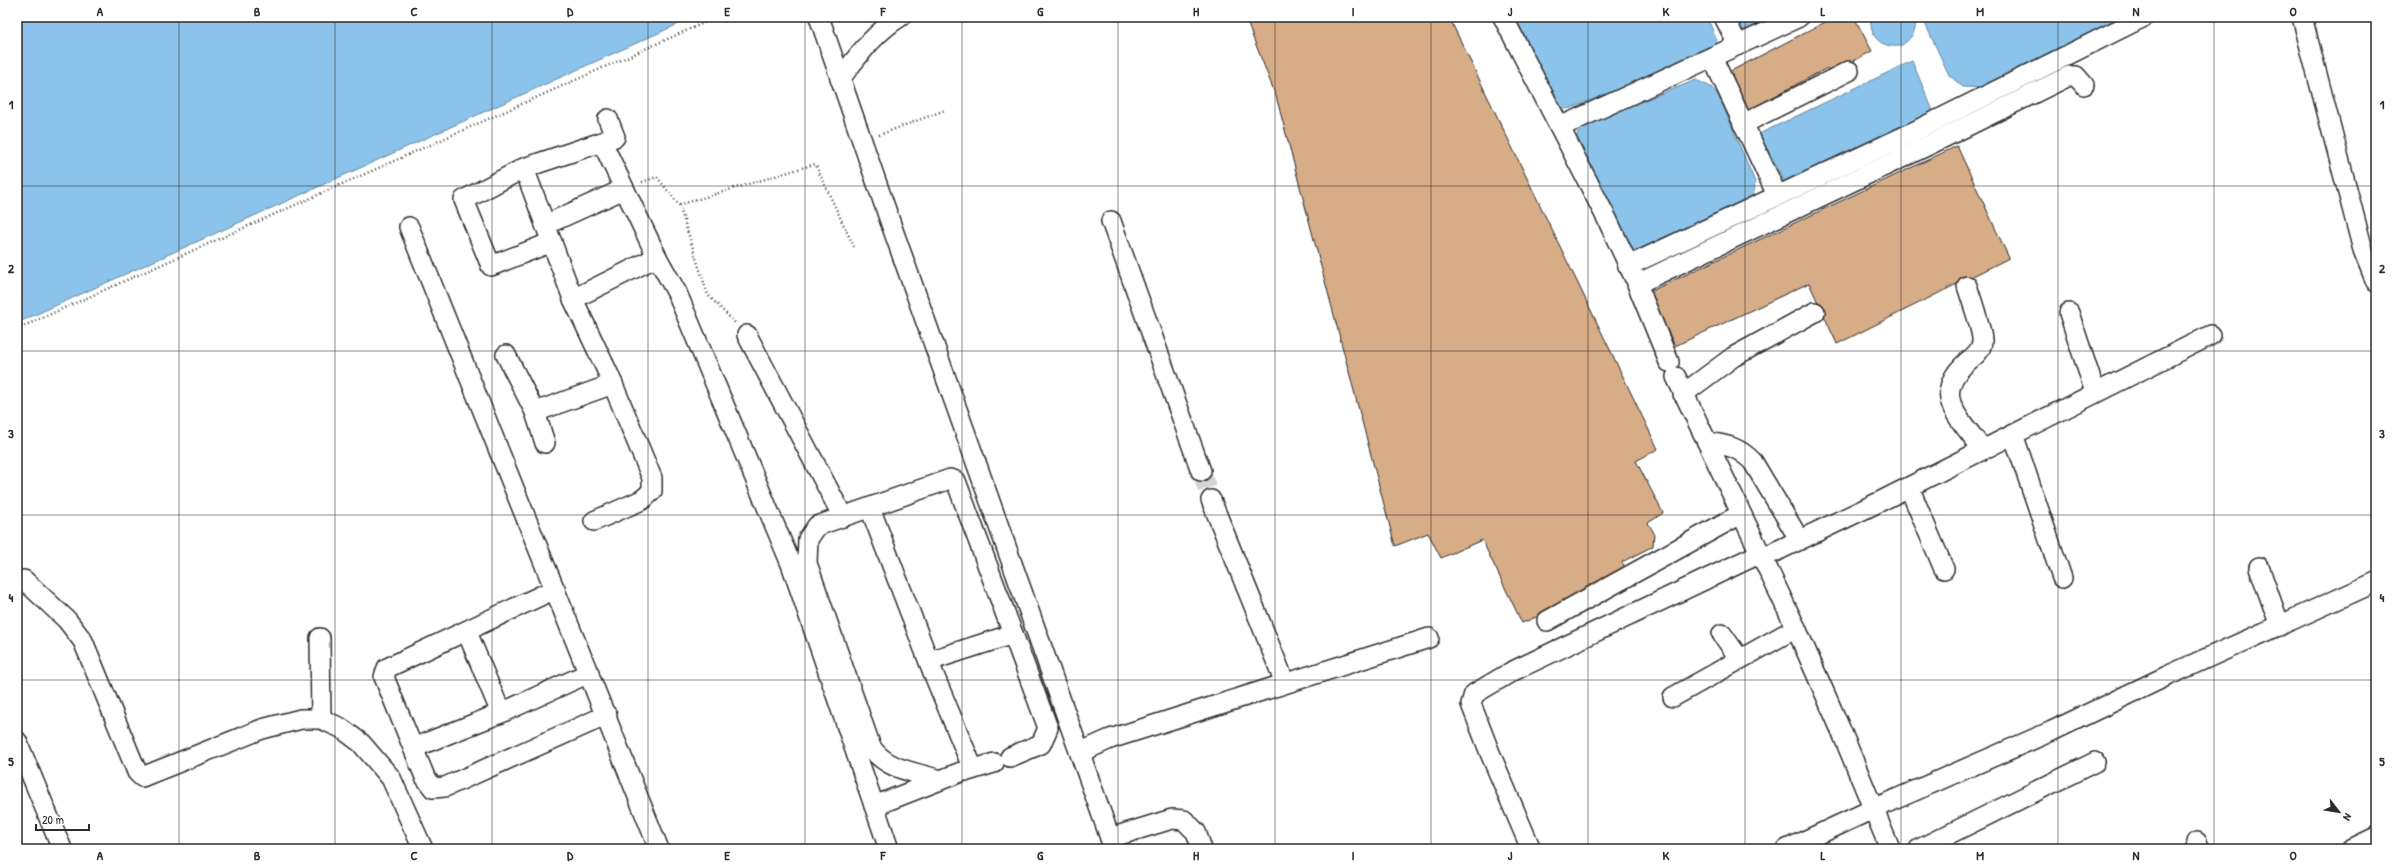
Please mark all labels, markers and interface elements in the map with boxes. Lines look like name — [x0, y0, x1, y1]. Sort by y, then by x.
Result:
text: A — [97, 2, 104, 20]
text: B — [254, 2, 261, 20]
text: C — [410, 2, 418, 20]
text: D — [567, 2, 574, 20]
text: E — [724, 2, 730, 20]
text: F — [880, 2, 887, 20]
text: G — [1037, 2, 1044, 20]
text: H — [1193, 2, 1199, 20]
text: I — [1351, 2, 1355, 20]
text: J — [1508, 2, 1513, 20]
text: K — [1663, 2, 1670, 20]
text: L — [1821, 2, 1826, 20]
text: M — [1976, 2, 1984, 20]
text: N — [2133, 2, 2140, 20]
text: O — [2289, 2, 2297, 20]
text: 1 — [9, 95, 14, 113]
text: 1 — [2380, 95, 2385, 113]
text: 2 — [8, 259, 15, 277]
text: 2 — [2379, 259, 2386, 277]
text: 3 — [8, 424, 14, 442]
text: 3 — [2379, 424, 2385, 442]
text: 4 — [9, 588, 14, 606]
text: 4 — [2380, 588, 2385, 606]
text: 5 — [8, 752, 14, 770]
text: 5 — [2379, 752, 2385, 770]
north arrow — [2319, 792, 2359, 832]
scale bar — [36, 806, 89, 832]
text: 20 m — [42, 811, 64, 828]
text: N — [2340, 811, 2355, 823]
text: A — [97, 846, 104, 864]
text: B — [254, 846, 261, 864]
text: C — [410, 846, 418, 864]
text: D — [567, 846, 574, 864]
text: E — [724, 846, 730, 864]
text: F — [880, 846, 887, 864]
text: G — [1037, 846, 1044, 864]
text: H — [1193, 846, 1199, 864]
text: I — [1351, 846, 1355, 864]
text: J — [1508, 846, 1513, 864]
text: K — [1663, 846, 1670, 864]
text: L — [1821, 846, 1826, 864]
text: M — [1976, 846, 1984, 864]
text: N — [2133, 846, 2140, 864]
text: O — [2289, 846, 2297, 864]

